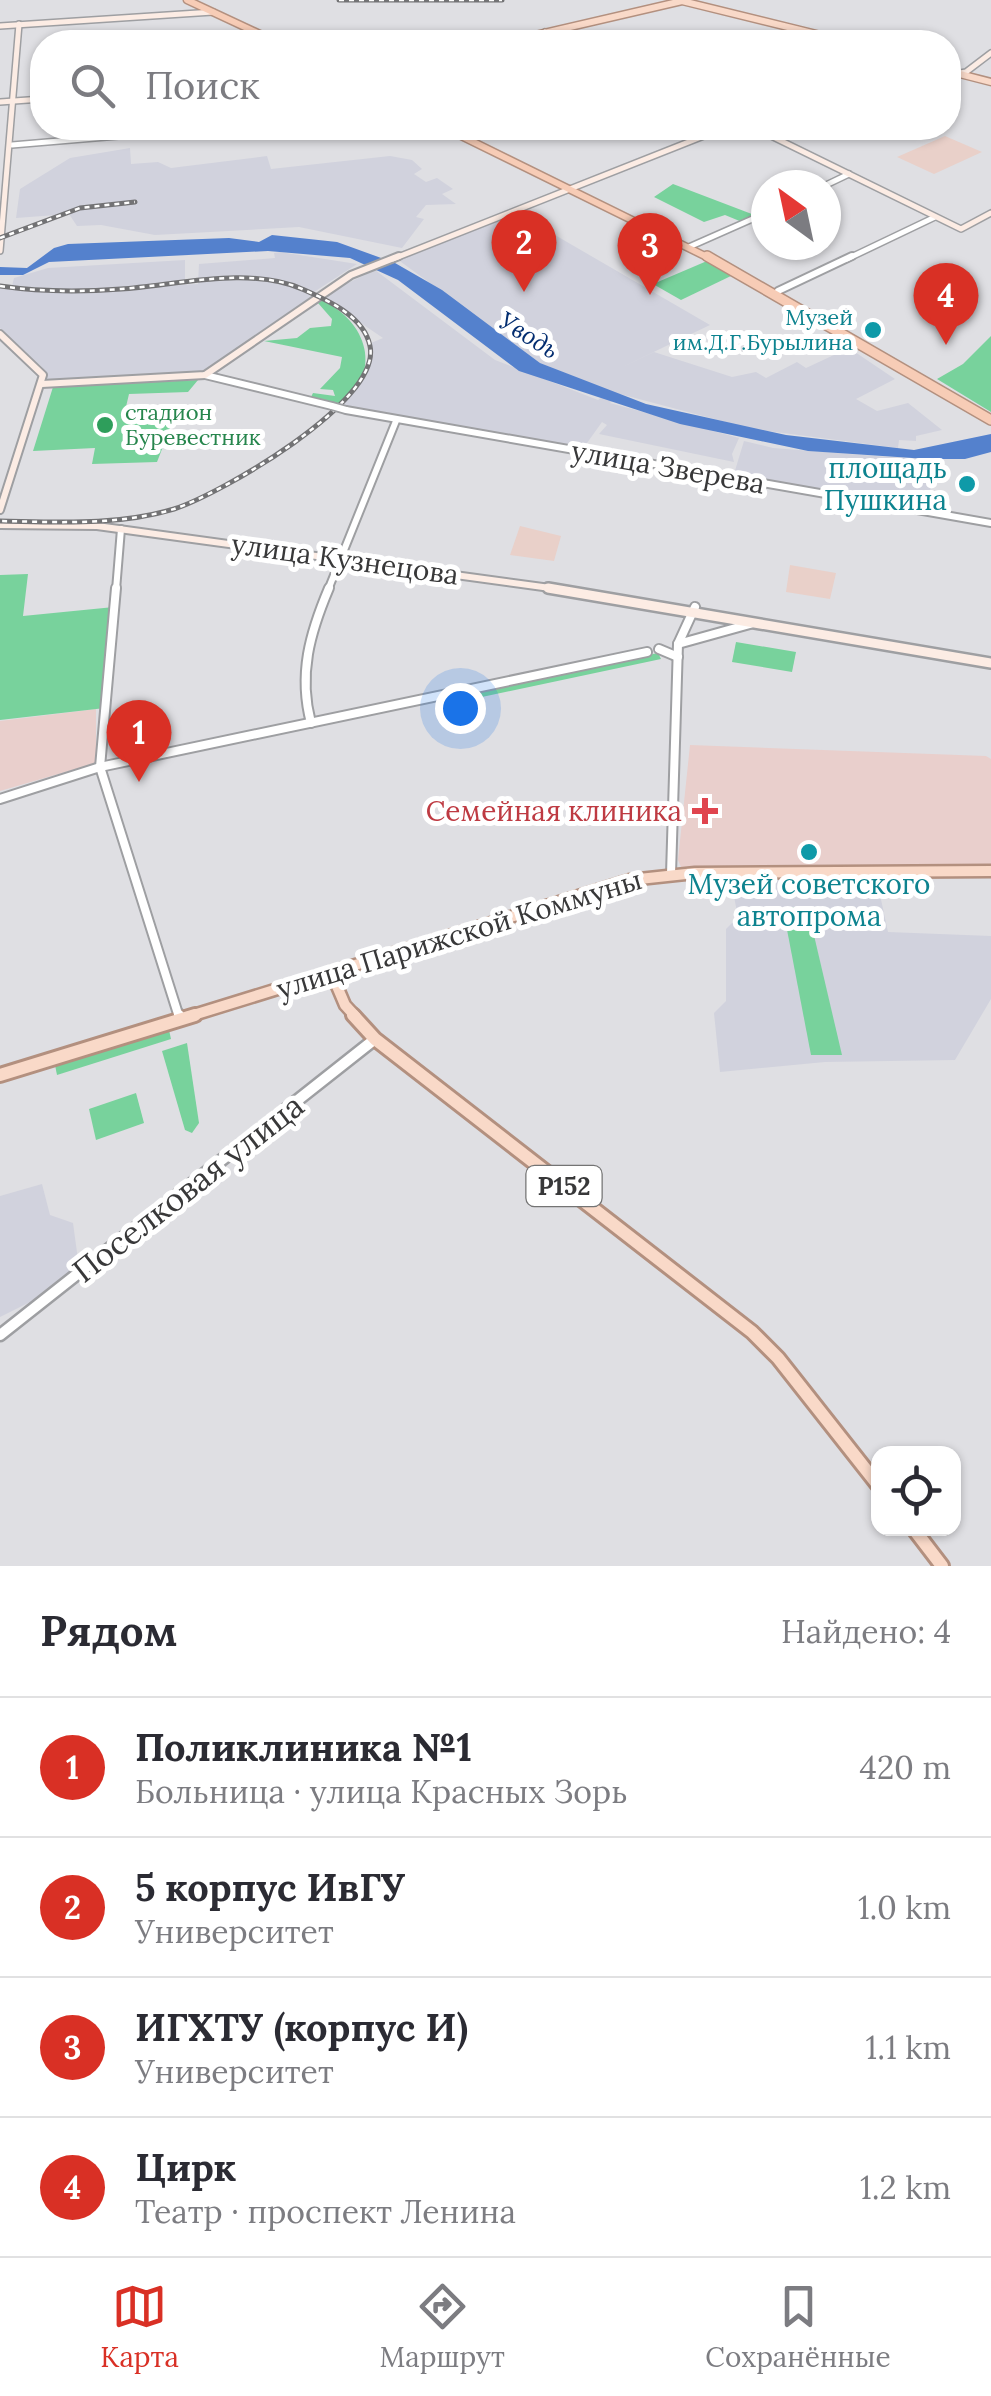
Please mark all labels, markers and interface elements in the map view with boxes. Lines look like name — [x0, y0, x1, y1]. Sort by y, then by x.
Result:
search box — [30, 30, 961, 140]
icon: search — [65, 58, 120, 113]
text: Поиск — [145, 61, 260, 109]
north arrow — [751, 170, 841, 260]
pin: 2 — [492, 210, 556, 292]
pin: 3 — [618, 212, 682, 295]
pin: 4 — [914, 262, 978, 345]
place label: Музей им.Д.Г.Бурылина — [673, 303, 853, 356]
water label: Уводь — [493, 304, 565, 366]
marker: Музей им.Д.Г.Бурылина — [862, 319, 884, 341]
place label: стадион Буревестник — [125, 398, 261, 451]
marker: стадион Буревестник — [94, 414, 116, 436]
street label: улица Зверева — [568, 432, 768, 502]
place label: площадь Пушкина — [824, 450, 947, 518]
marker: площадь Пушкина — [956, 473, 978, 495]
street label: улица Кузнецова — [229, 525, 461, 593]
your location — [435, 683, 486, 734]
pin: 1 — [106, 700, 172, 782]
place label: Семейная клиника — [426, 793, 682, 829]
marker: Семейная клиника — [692, 798, 718, 824]
marker: Музей советского автопрома — [798, 841, 820, 863]
street label: улица Парижской Коммуны — [272, 861, 646, 1007]
place label: Музей советского автопрома — [688, 866, 930, 934]
street label: Поселковая улица — [64, 1085, 312, 1291]
road number: Р152 — [526, 1166, 602, 1206]
map controls — [871, 1446, 961, 1536]
button: locate — [871, 1446, 961, 1536]
text: Рядом — [40, 1604, 177, 1658]
text: Найдено: 4 — [781, 1611, 951, 1652]
text: Поликлиника №1 — [135, 1723, 472, 1771]
text: 1 — [66, 1747, 79, 1788]
text: 420 m — [860, 1747, 951, 1788]
text: Больница · улица Красных Зорь — [135, 1771, 627, 1812]
text: 5 корпус ИвГУ — [135, 1863, 406, 1911]
text: 2 — [64, 1887, 81, 1928]
text: 1.0 km — [858, 1887, 951, 1928]
text: Университет — [135, 1911, 334, 1952]
text: ИГХТУ (корпус И) — [135, 2003, 468, 2051]
text: 3 — [64, 2027, 81, 2068]
text: 1.1 km — [866, 2027, 951, 2068]
text: Университет — [135, 2051, 334, 2092]
text: Цирк — [135, 2143, 236, 2191]
text: 4 — [64, 2167, 81, 2208]
text: 1.2 km — [860, 2167, 951, 2208]
text: Театр · проспект Ленина — [135, 2191, 516, 2232]
tab: Карта — [100, 2279, 179, 2375]
tab: Маршрут — [380, 2279, 505, 2375]
tab: Сохранённые — [705, 2279, 891, 2375]

